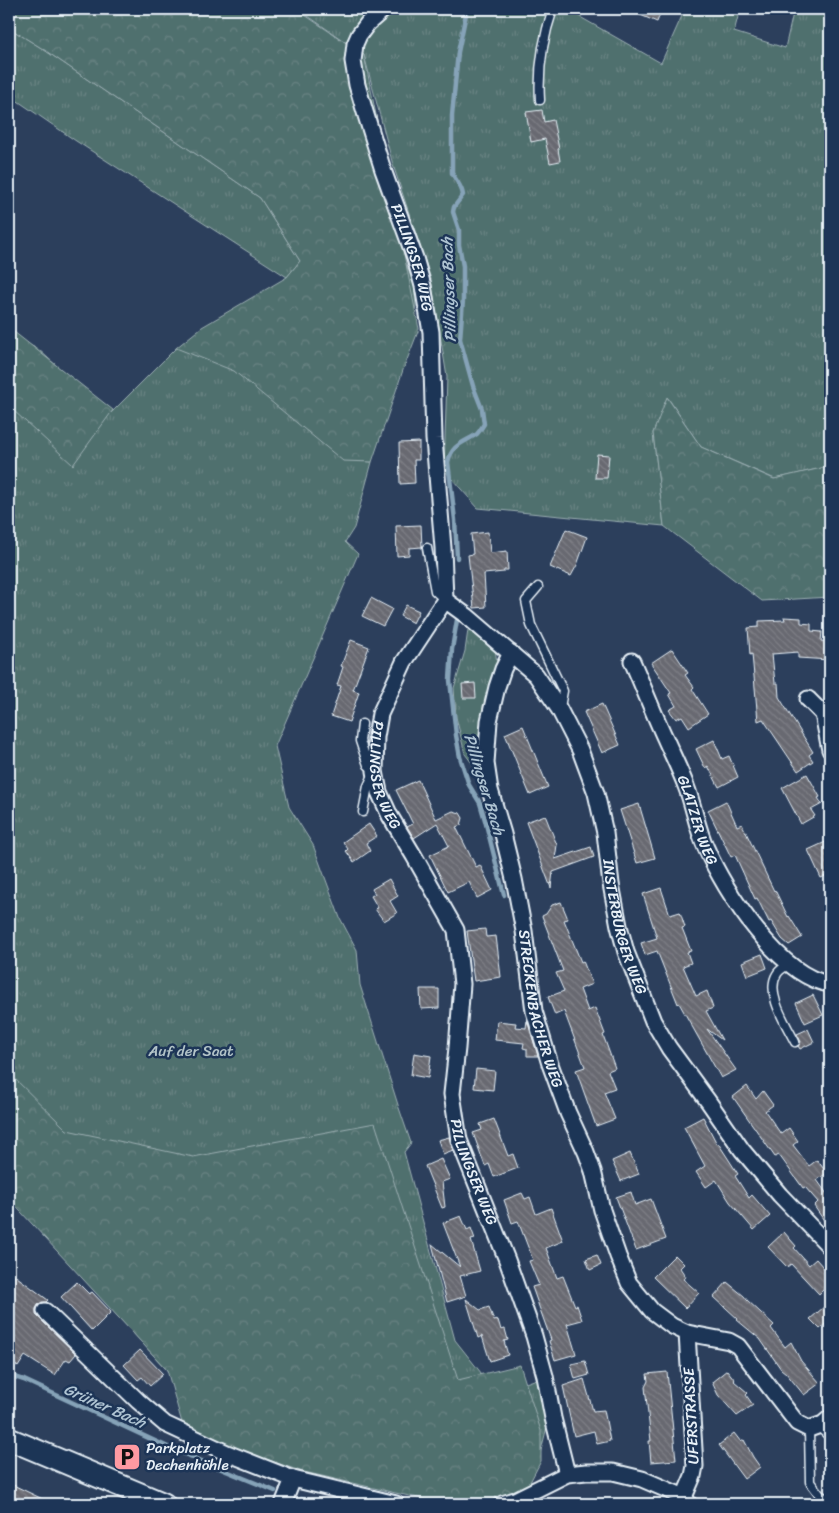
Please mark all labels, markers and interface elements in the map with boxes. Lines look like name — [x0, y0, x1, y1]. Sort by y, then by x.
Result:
street label: PILLINGSER WEG — [383, 200, 440, 314]
water label: Pillingser Bach — [432, 236, 465, 343]
street label: PILLINGSER WEG — [362, 719, 408, 835]
water label: Pillingser Bach — [455, 730, 514, 840]
street label: GLATZER WEG — [670, 771, 725, 870]
street label: INSTERBURGER WEG — [595, 857, 655, 999]
street label: STRECKENBACHER WEG — [511, 928, 571, 1092]
park label: Auf der Saat — [147, 1038, 234, 1064]
street label: PILLINGSER WEG — [443, 1117, 505, 1229]
street label: UFERSTRASSE — [675, 1365, 707, 1465]
water label: Grüner Bach — [59, 1374, 152, 1437]
place label: Parkplatz Dechenhöhle — [146, 1435, 229, 1478]
parking icon: Parkplatz Dechenhöhle — [112, 1442, 142, 1472]

